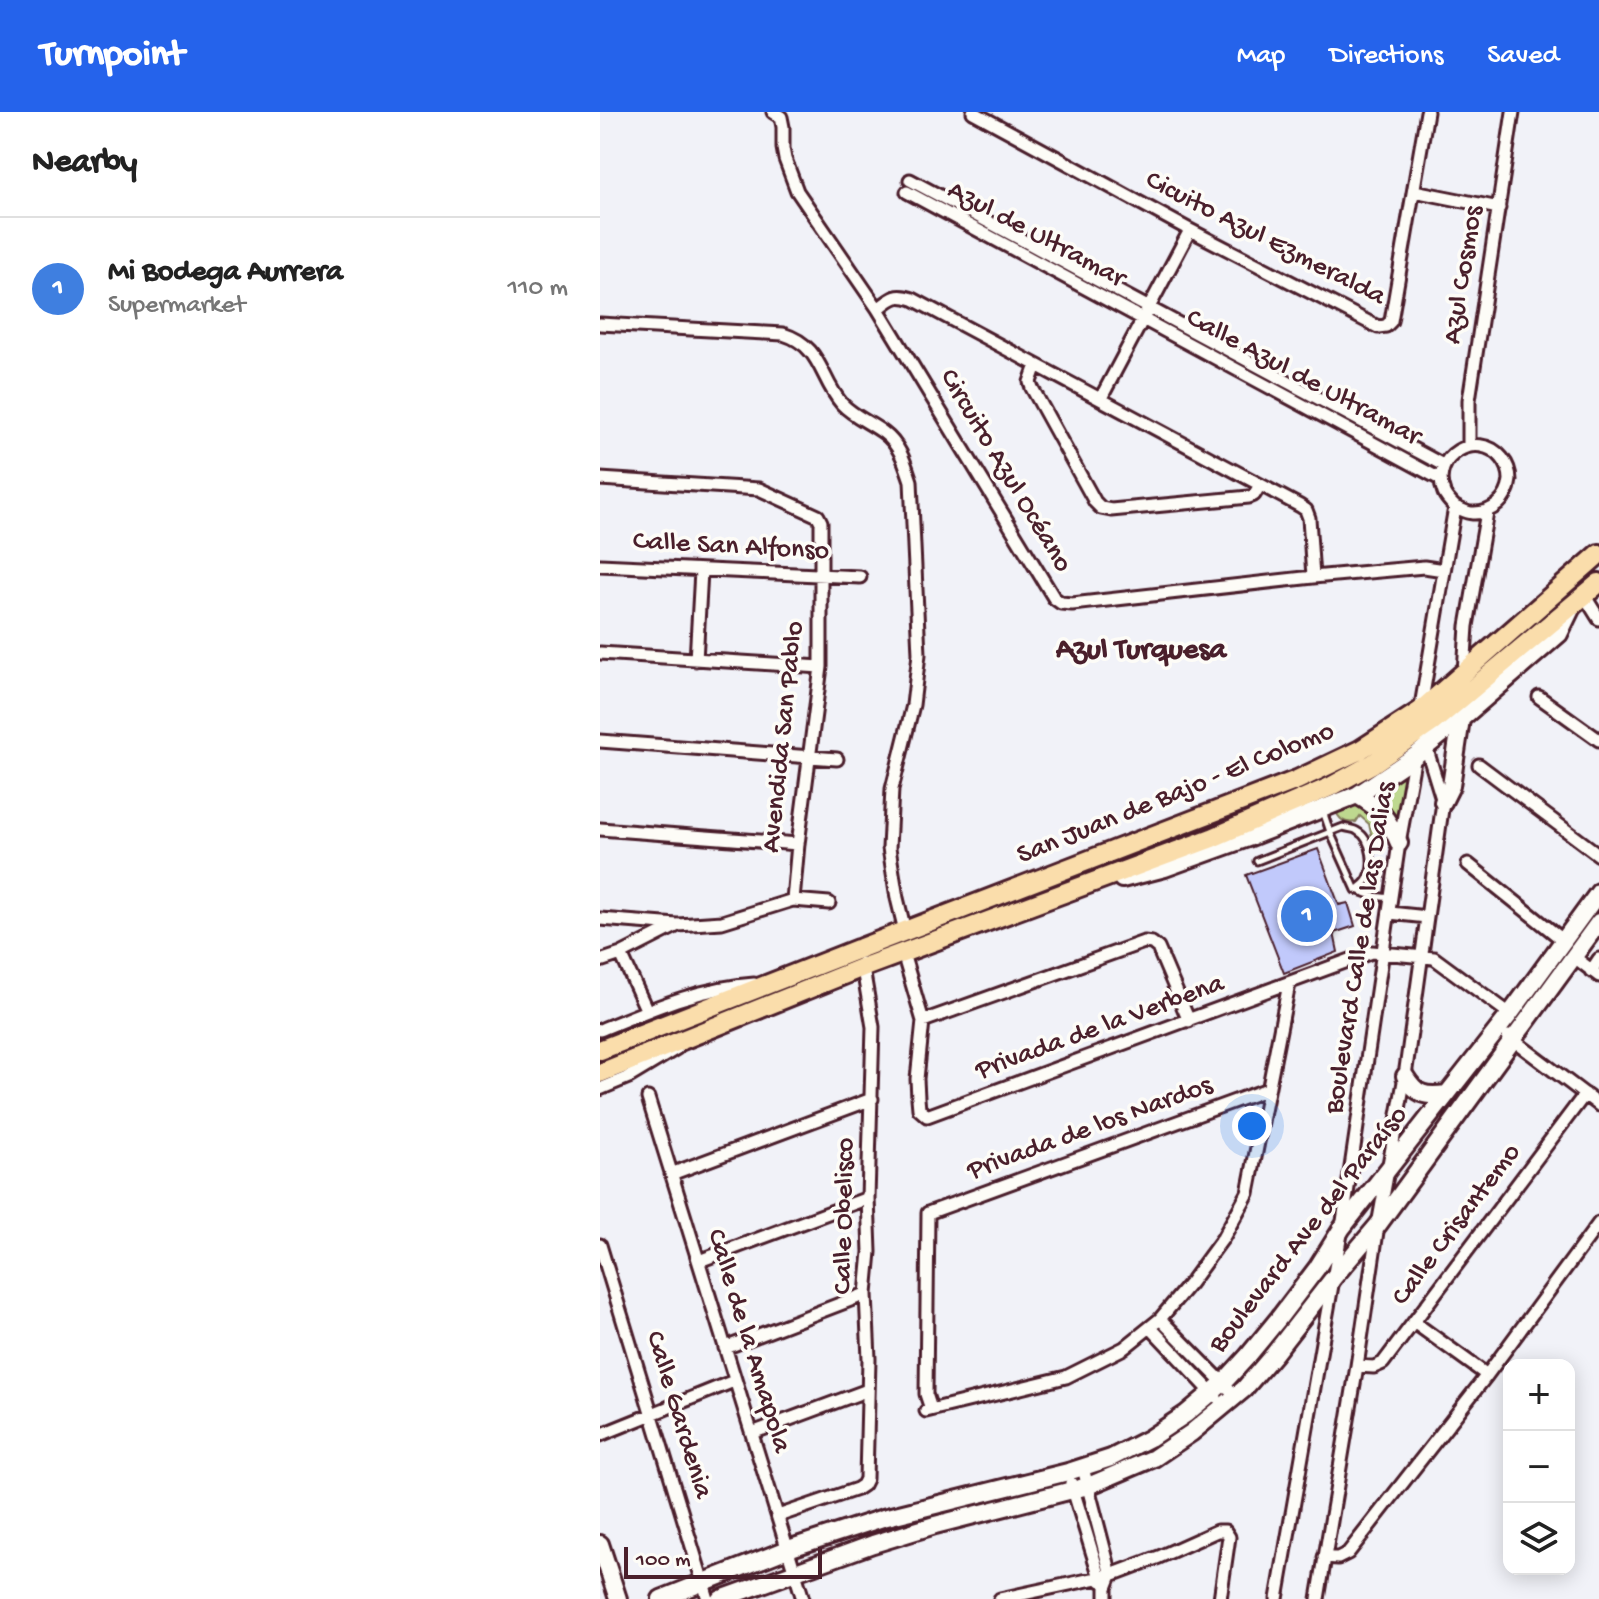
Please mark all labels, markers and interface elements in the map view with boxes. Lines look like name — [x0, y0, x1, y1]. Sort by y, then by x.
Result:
text: Turnpoint — [40, 34, 184, 78]
text: Map — [1237, 40, 1285, 73]
text: Directions — [1329, 40, 1443, 73]
text: Saved — [1487, 40, 1559, 73]
text: Nearby — [32, 144, 137, 184]
street label: Cicuito Azul Ezmeralda — [1139, 164, 1392, 315]
street label: Azul de Ultramar — [941, 174, 1132, 297]
street label: Azul Cosmos — [1437, 203, 1491, 346]
text: Mi Bodega Aurrera — [108, 256, 343, 291]
text: 1 — [53, 274, 63, 305]
text: 110 m — [508, 274, 568, 305]
text: Supermarket — [108, 291, 245, 322]
street label: Calle Azul de Ultramar — [1180, 302, 1428, 455]
street label: Circuito Azul Océano — [931, 363, 1079, 579]
street label: Calle San Alfonso — [632, 525, 830, 569]
street label: Avendida San Pablo — [755, 620, 813, 854]
district label: Azul Turquesa — [1055, 634, 1227, 669]
street label: San Juan de Bajo - El Colomo — [1013, 715, 1339, 873]
street label: Boulevard Calle de las Dalias — [1318, 779, 1404, 1117]
pin: 1 — [1281, 886, 1333, 946]
street label: Privada de la Verbena — [970, 967, 1230, 1089]
street label: Privada de los Nardos — [962, 1069, 1218, 1189]
street label: Boulevard Ave del Paraíso — [1202, 1100, 1416, 1361]
your location — [1232, 1106, 1272, 1146]
street label: Calle Obelisco — [827, 1137, 863, 1295]
street label: Calle Crisantemo — [1385, 1137, 1529, 1313]
street label: Calle de la Amapola — [698, 1225, 798, 1458]
street label: Calle Gardenia — [637, 1327, 719, 1504]
map controls — [1503, 1359, 1575, 1575]
button: + — [1503, 1359, 1575, 1431]
button: − — [1503, 1431, 1575, 1503]
button: layers — [1503, 1503, 1575, 1575]
scale bar — [624, 1543, 822, 1579]
text: 100 m — [636, 1548, 691, 1574]

